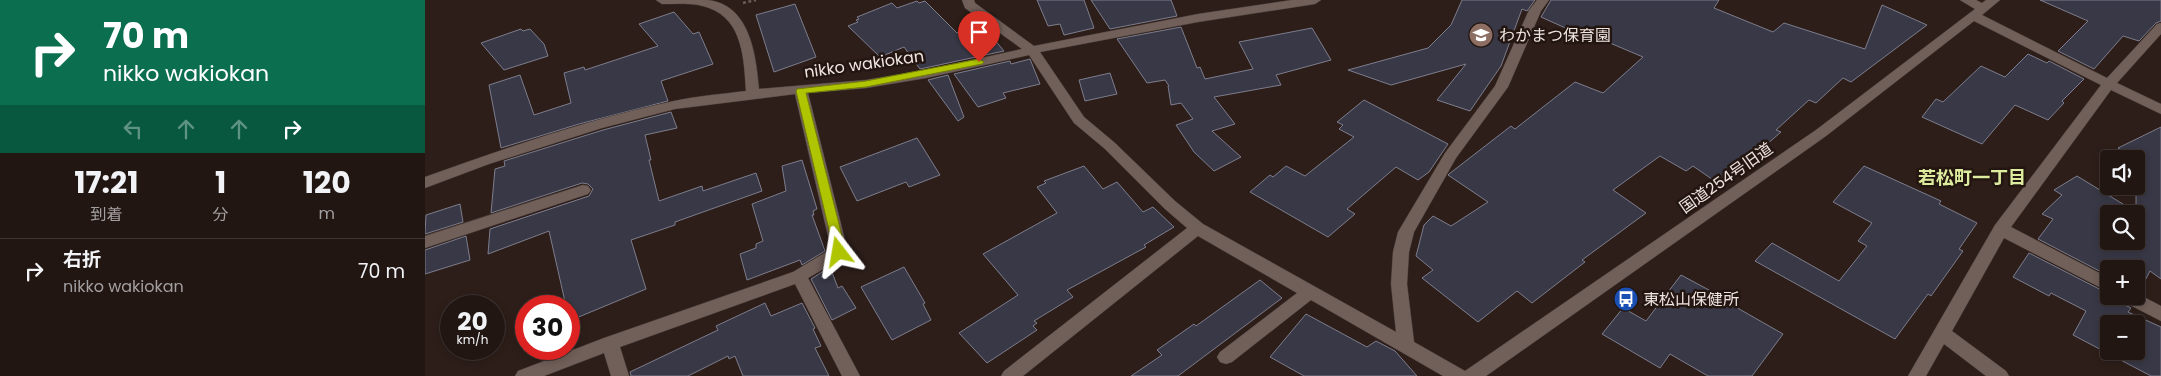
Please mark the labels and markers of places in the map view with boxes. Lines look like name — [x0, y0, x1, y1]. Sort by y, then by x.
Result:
pin — [958, 11, 1000, 62]
school or university icon: わかまつ保育園 — [1468, 22, 1494, 48]
place label: わかまつ保育園 — [1499, 24, 1611, 47]
bus stop icon: 東松山保健所 — [1613, 286, 1639, 312]
place label: 東松山保健所 — [1643, 288, 1739, 311]

